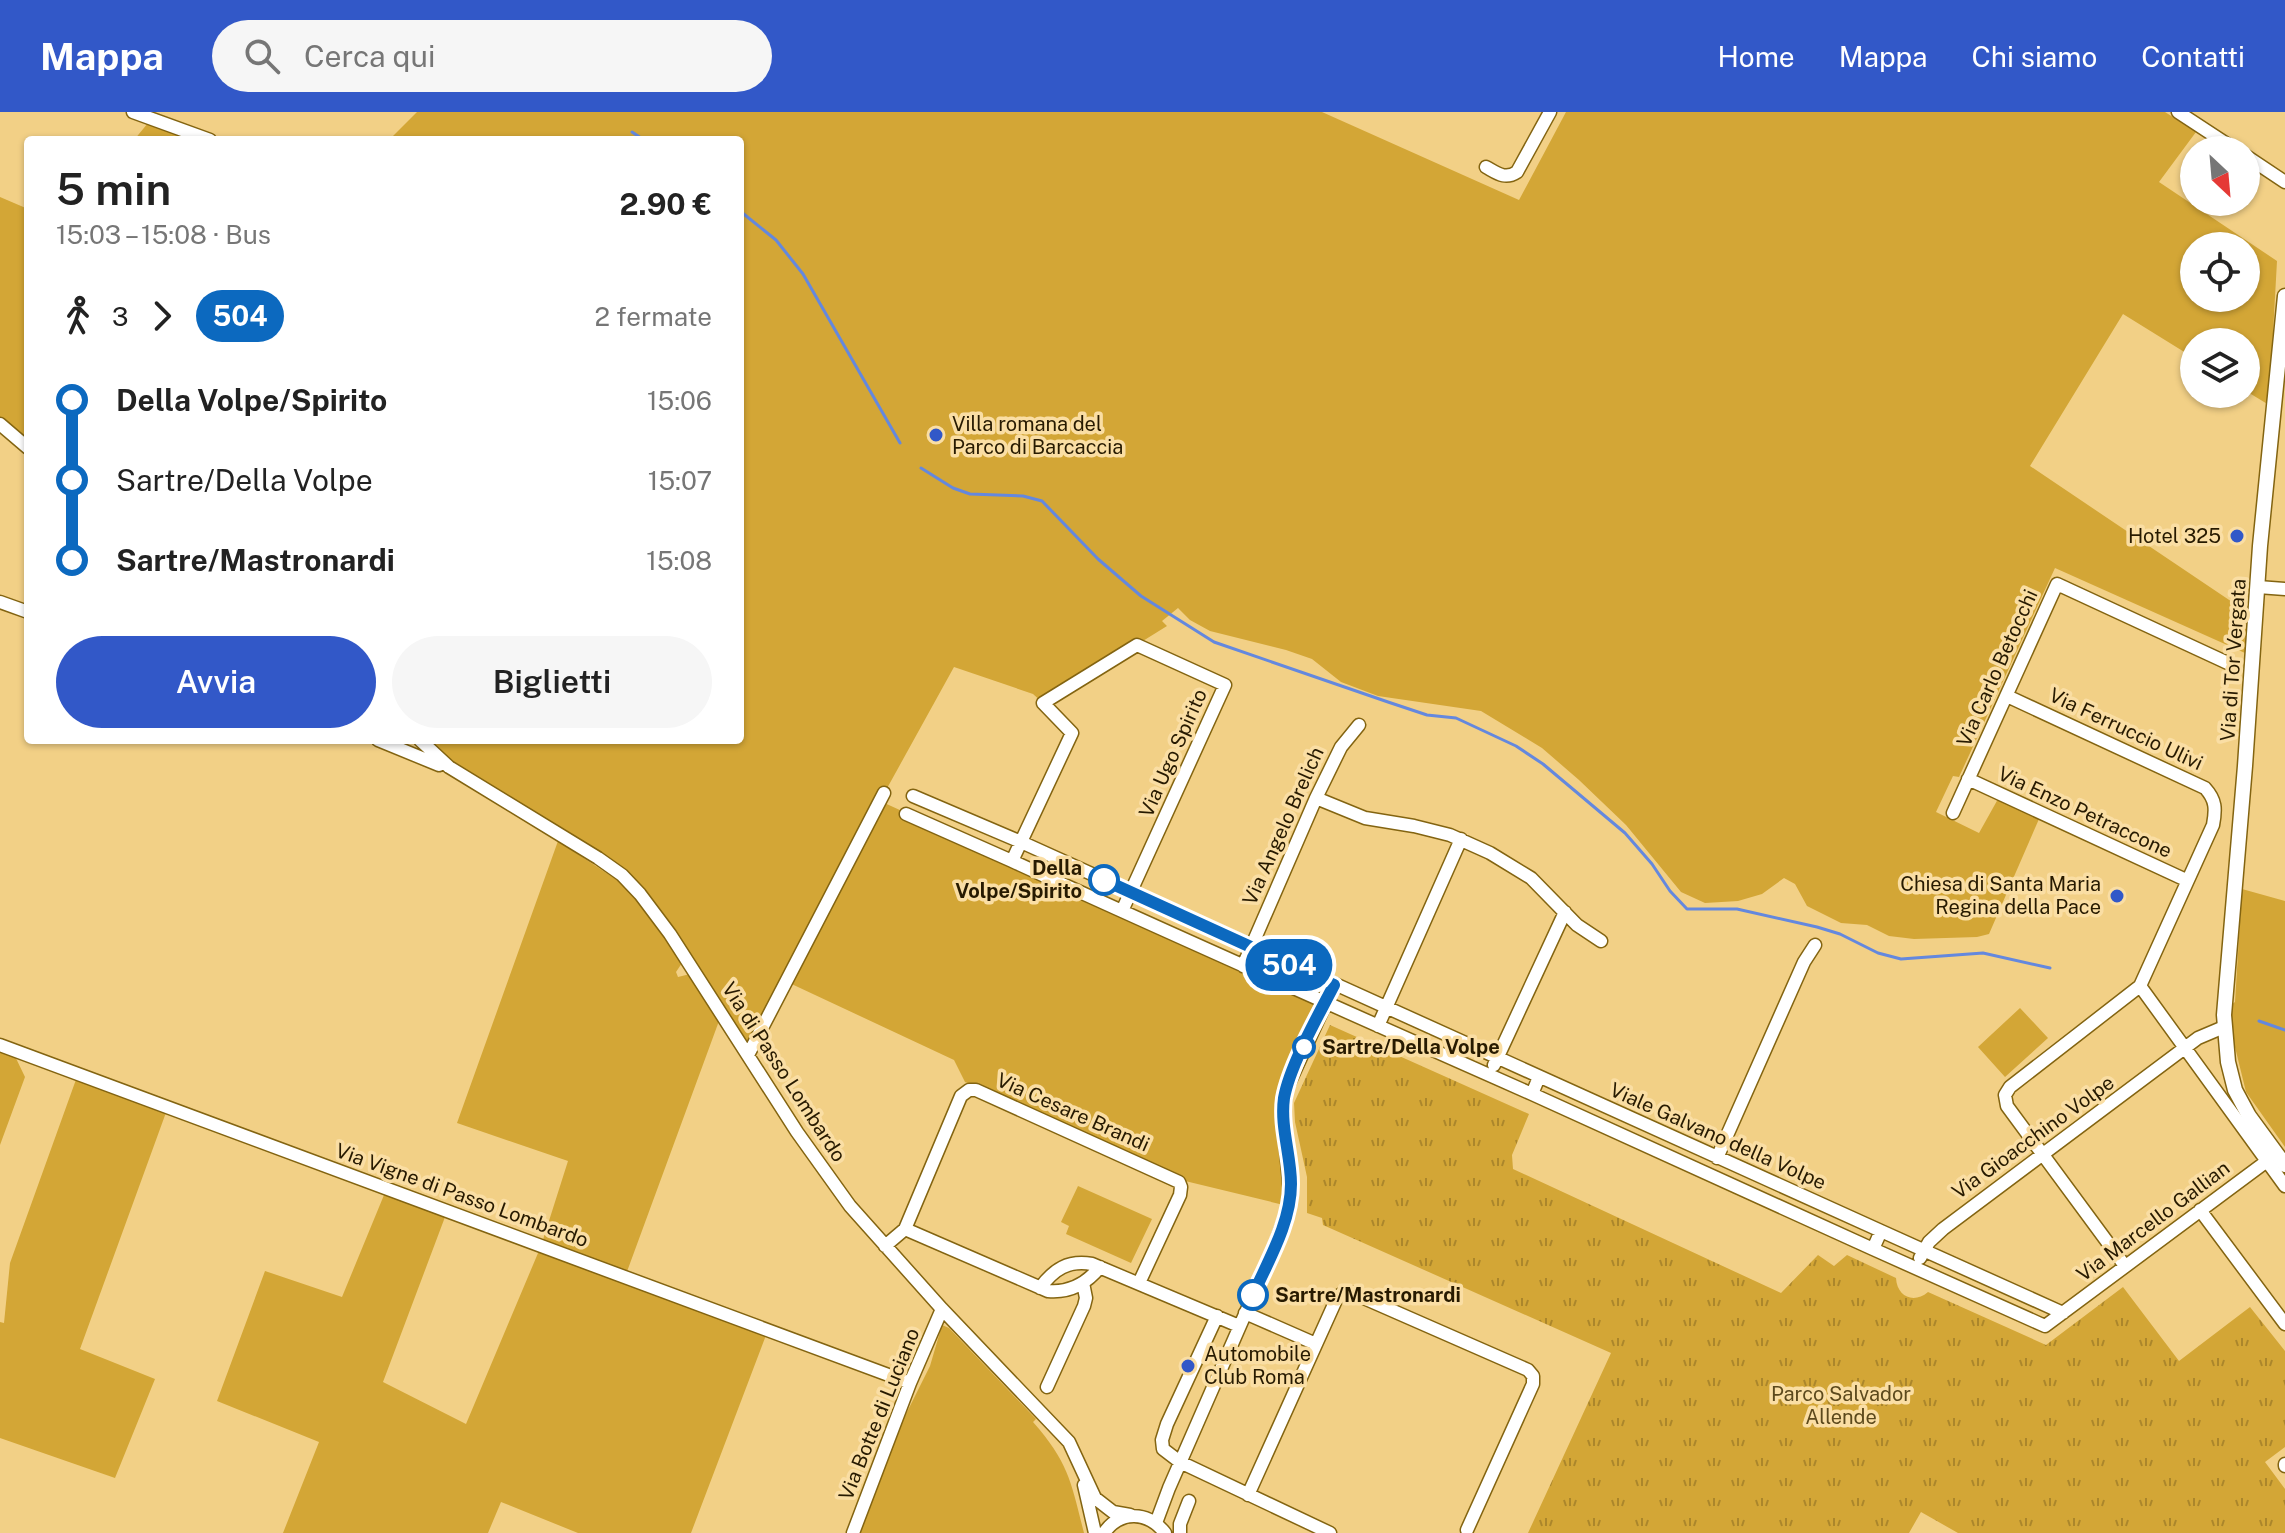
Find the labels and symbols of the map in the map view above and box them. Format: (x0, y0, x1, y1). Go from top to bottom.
north arrow (2180, 136, 2260, 216)
place label: Villa romana del Parco di Barcaccia (952, 412, 1123, 459)
marker: Villa romana del Parco di Barcaccia (927, 426, 945, 444)
place label: Hotel 325 (2128, 524, 2221, 548)
marker: Hotel 325 (2228, 527, 2246, 545)
street label: Via di Tor Vergata (2215, 578, 2251, 742)
street label: Via Carlo Betocchi (1952, 586, 2042, 750)
street label: Via Ferruccio Ulivi (2045, 683, 2207, 775)
street label: Via Ugo Spirito (1134, 685, 1212, 821)
street label: Via Angelo Brelich (1237, 743, 1329, 909)
street label: Via Enzo Petraccone (1994, 761, 2176, 863)
place label: Della Volpe/Spirito (955, 856, 1082, 903)
marker: Della Volpe/Spirito (1089, 865, 1119, 895)
place label: Chiesa di Santa Maria Regina della Pace (1900, 872, 2101, 919)
marker: Chiesa di Santa Maria Regina della Pace (2108, 887, 2126, 905)
line badge: 504 (1243, 939, 1335, 991)
street label: Via di Passo Lombardo (717, 978, 851, 1166)
place label: Sartre/Della Volpe (1322, 1035, 1500, 1059)
marker: Sartre/Della Volpe (1293, 1036, 1315, 1058)
street label: Via Cesare Brandi (993, 1068, 1153, 1156)
street label: Via Gioacchino Volpe (1947, 1070, 2119, 1204)
street label: Viale Galvano della Volpe (1606, 1077, 1830, 1195)
street label: Via Vigne di Passo Lombardo (332, 1138, 592, 1252)
street label: Via Marcello Gallian (2072, 1156, 2234, 1286)
marker: Sartre/Mastronardi (1238, 1280, 1268, 1310)
place label: Sartre/Mastronardi (1275, 1283, 1461, 1307)
street label: Via Botte di Luciano (834, 1324, 924, 1504)
place label: Automobile Club Roma (1204, 1342, 1311, 1389)
marker: Automobile Club Roma (1179, 1357, 1197, 1375)
park label: Parco Salvador Allende (1771, 1382, 1911, 1429)

